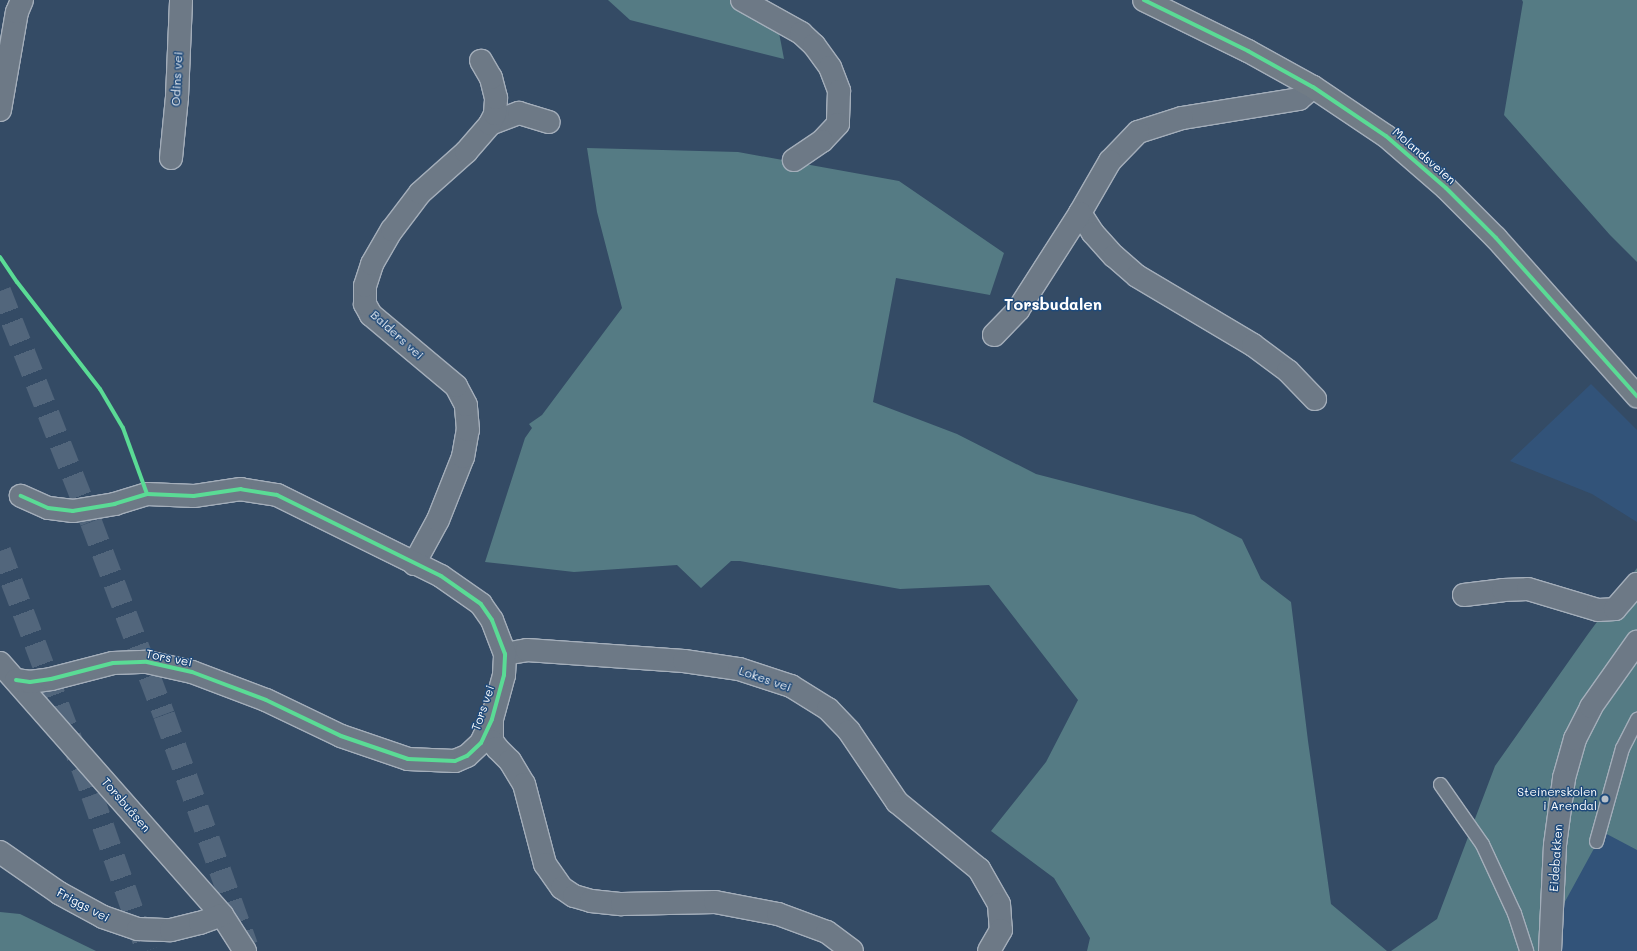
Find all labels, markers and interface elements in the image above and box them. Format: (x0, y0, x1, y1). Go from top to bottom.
street label: Odins vei (168, 51, 186, 107)
street label: Molandsveien (1390, 125, 1458, 187)
district label: Torsbudalen (1004, 294, 1102, 314)
street label: Balders vei (368, 308, 426, 362)
street label: Tors vei (145, 646, 193, 670)
street label: Lokes vei (737, 663, 793, 695)
street label: Tors vei (469, 683, 497, 733)
street label: Torsbuåsen (99, 775, 153, 835)
place label: Steinerskolen i Arendal (1517, 785, 1597, 813)
marker: Steinerskolen i Arendal (1600, 794, 1610, 804)
street label: Eidebakken (1546, 824, 1566, 892)
street label: Friggs vei (54, 885, 112, 925)

